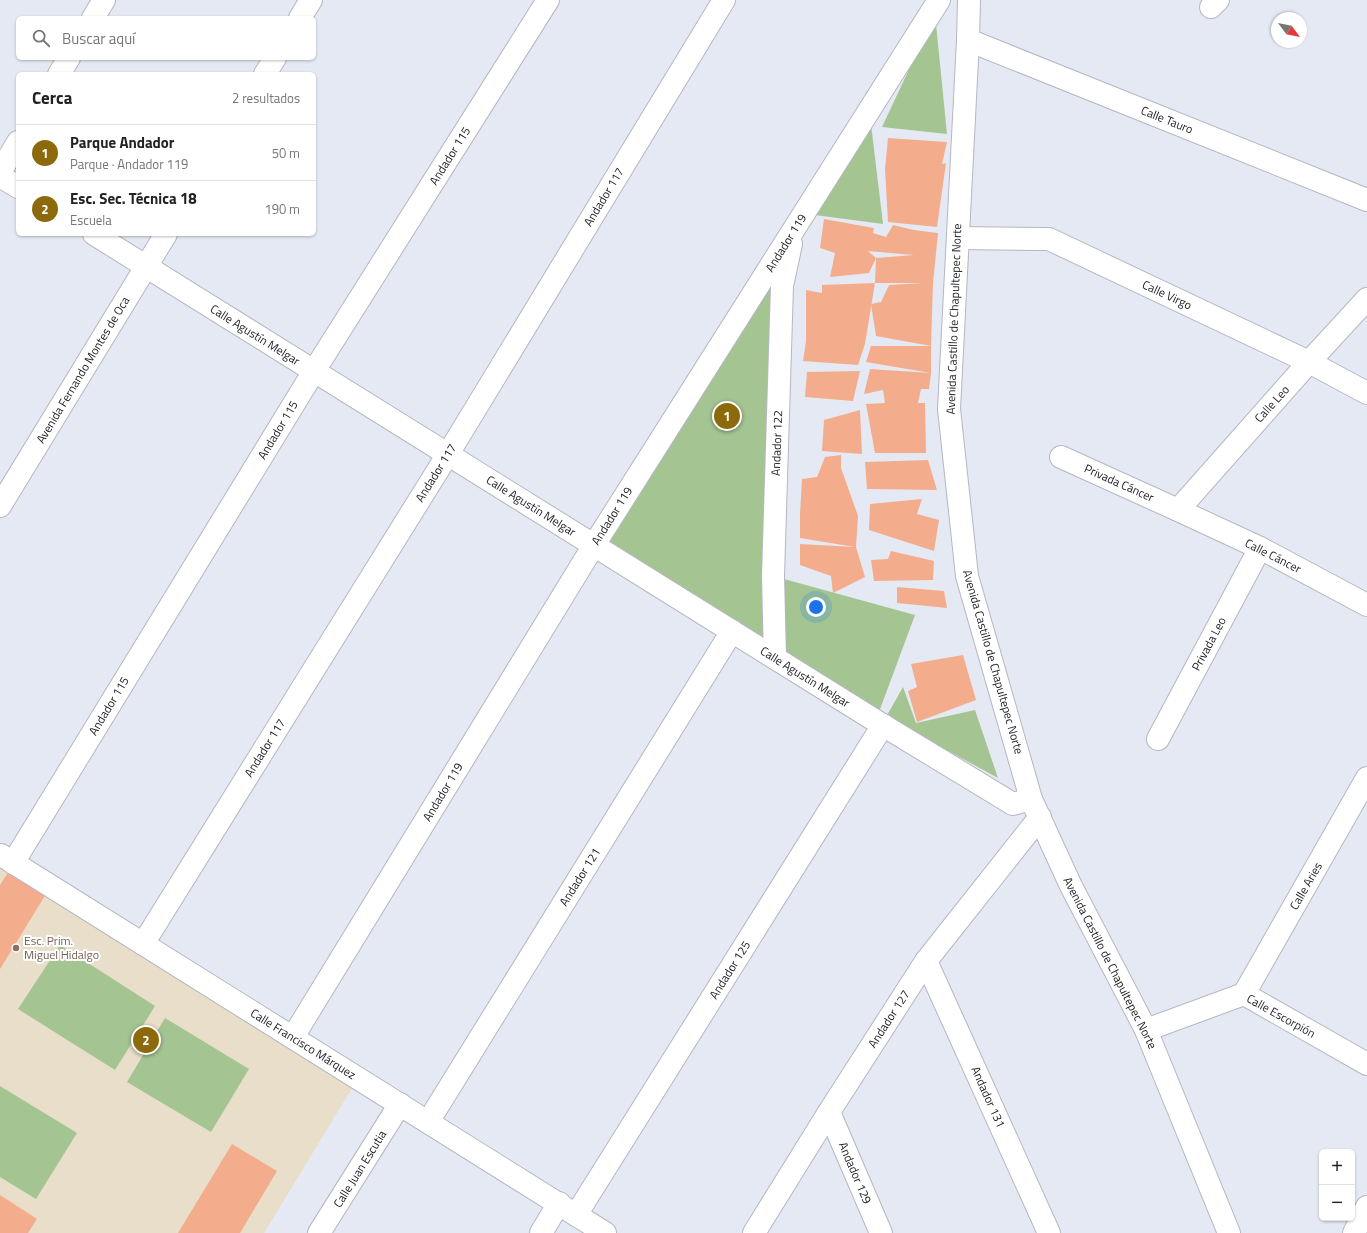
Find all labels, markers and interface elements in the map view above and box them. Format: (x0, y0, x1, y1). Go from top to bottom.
north arrow (1271, 12, 1307, 48)
search box (16, 16, 316, 60)
icon: search (30, 27, 52, 49)
text: Buscar aquí (62, 27, 135, 50)
text: Cerca (32, 85, 72, 111)
text: 2 resultados (232, 88, 300, 108)
street label: Calle Tauro (1138, 100, 1196, 139)
street label: Andador 115 (424, 123, 475, 189)
text: Parque Andador (70, 131, 174, 154)
text: 1 (41, 143, 49, 163)
text: 50 m (272, 143, 300, 163)
text: Parque · Andador 119 (70, 154, 188, 174)
street label: Andador 117 (579, 164, 629, 230)
text: Esc. Sec. Técnica 18 (70, 187, 197, 210)
text: 2 (41, 199, 49, 219)
text: 190 m (264, 199, 300, 219)
text: Escuela (70, 210, 112, 230)
street label: Andador 119 (760, 210, 811, 276)
street label: Avenida Castillo de Chapultepec Norte (941, 223, 966, 415)
street label: Calle Virgo (1139, 275, 1195, 314)
street label: Avenida Fernando Montes de Oca (31, 293, 134, 447)
street label: Calle Agustín Melgar (207, 299, 304, 370)
street label: Calle Leo (1250, 381, 1294, 427)
street label: Andador 115 (253, 396, 303, 463)
pin: 1 (714, 401, 740, 431)
street label: Andador 122 (766, 410, 787, 476)
street label: Andador 117 (410, 440, 461, 506)
street label: Privada Cáncer (1081, 459, 1157, 506)
street label: Calle Agustín Melgar (483, 470, 580, 541)
street label: Andador 119 (586, 483, 637, 549)
street label: Calle Cáncer (1242, 533, 1305, 578)
street label: Avenida Castillo de Chapultepec Norte (958, 567, 1029, 756)
your location (806, 597, 826, 617)
street label: Privada Leo (1186, 613, 1231, 674)
street label: Calle Agustín Melgar (757, 641, 854, 712)
street label: Andador 115 (84, 672, 134, 739)
street label: Andador 117 (239, 715, 290, 781)
street label: Andador 119 (418, 758, 468, 825)
street label: Andador 121 (554, 844, 605, 910)
street label: Calle Aries (1284, 858, 1327, 913)
street label: Avenida Castillo de Chapultepec Norte (1059, 873, 1162, 1052)
place label: Esc. Prim. Miguel Hidalgo (24, 931, 99, 964)
street label: Andador 125 (704, 937, 755, 1003)
marker: Esc. Prim. Miguel Hidalgo (11, 943, 21, 953)
street label: Andador 127 (863, 986, 914, 1051)
street label: Calle Escorpión (1243, 989, 1319, 1042)
street label: Calle Francisco Márquez (247, 1003, 360, 1084)
pin: 2 (133, 1025, 159, 1055)
street label: Andador 131 (966, 1063, 1010, 1131)
street label: Calle Juan Escutia (328, 1126, 391, 1211)
street label: Andador 129 (834, 1139, 877, 1207)
map controls (1319, 1149, 1355, 1221)
button: + (1319, 1149, 1355, 1185)
button: − (1319, 1185, 1355, 1221)

